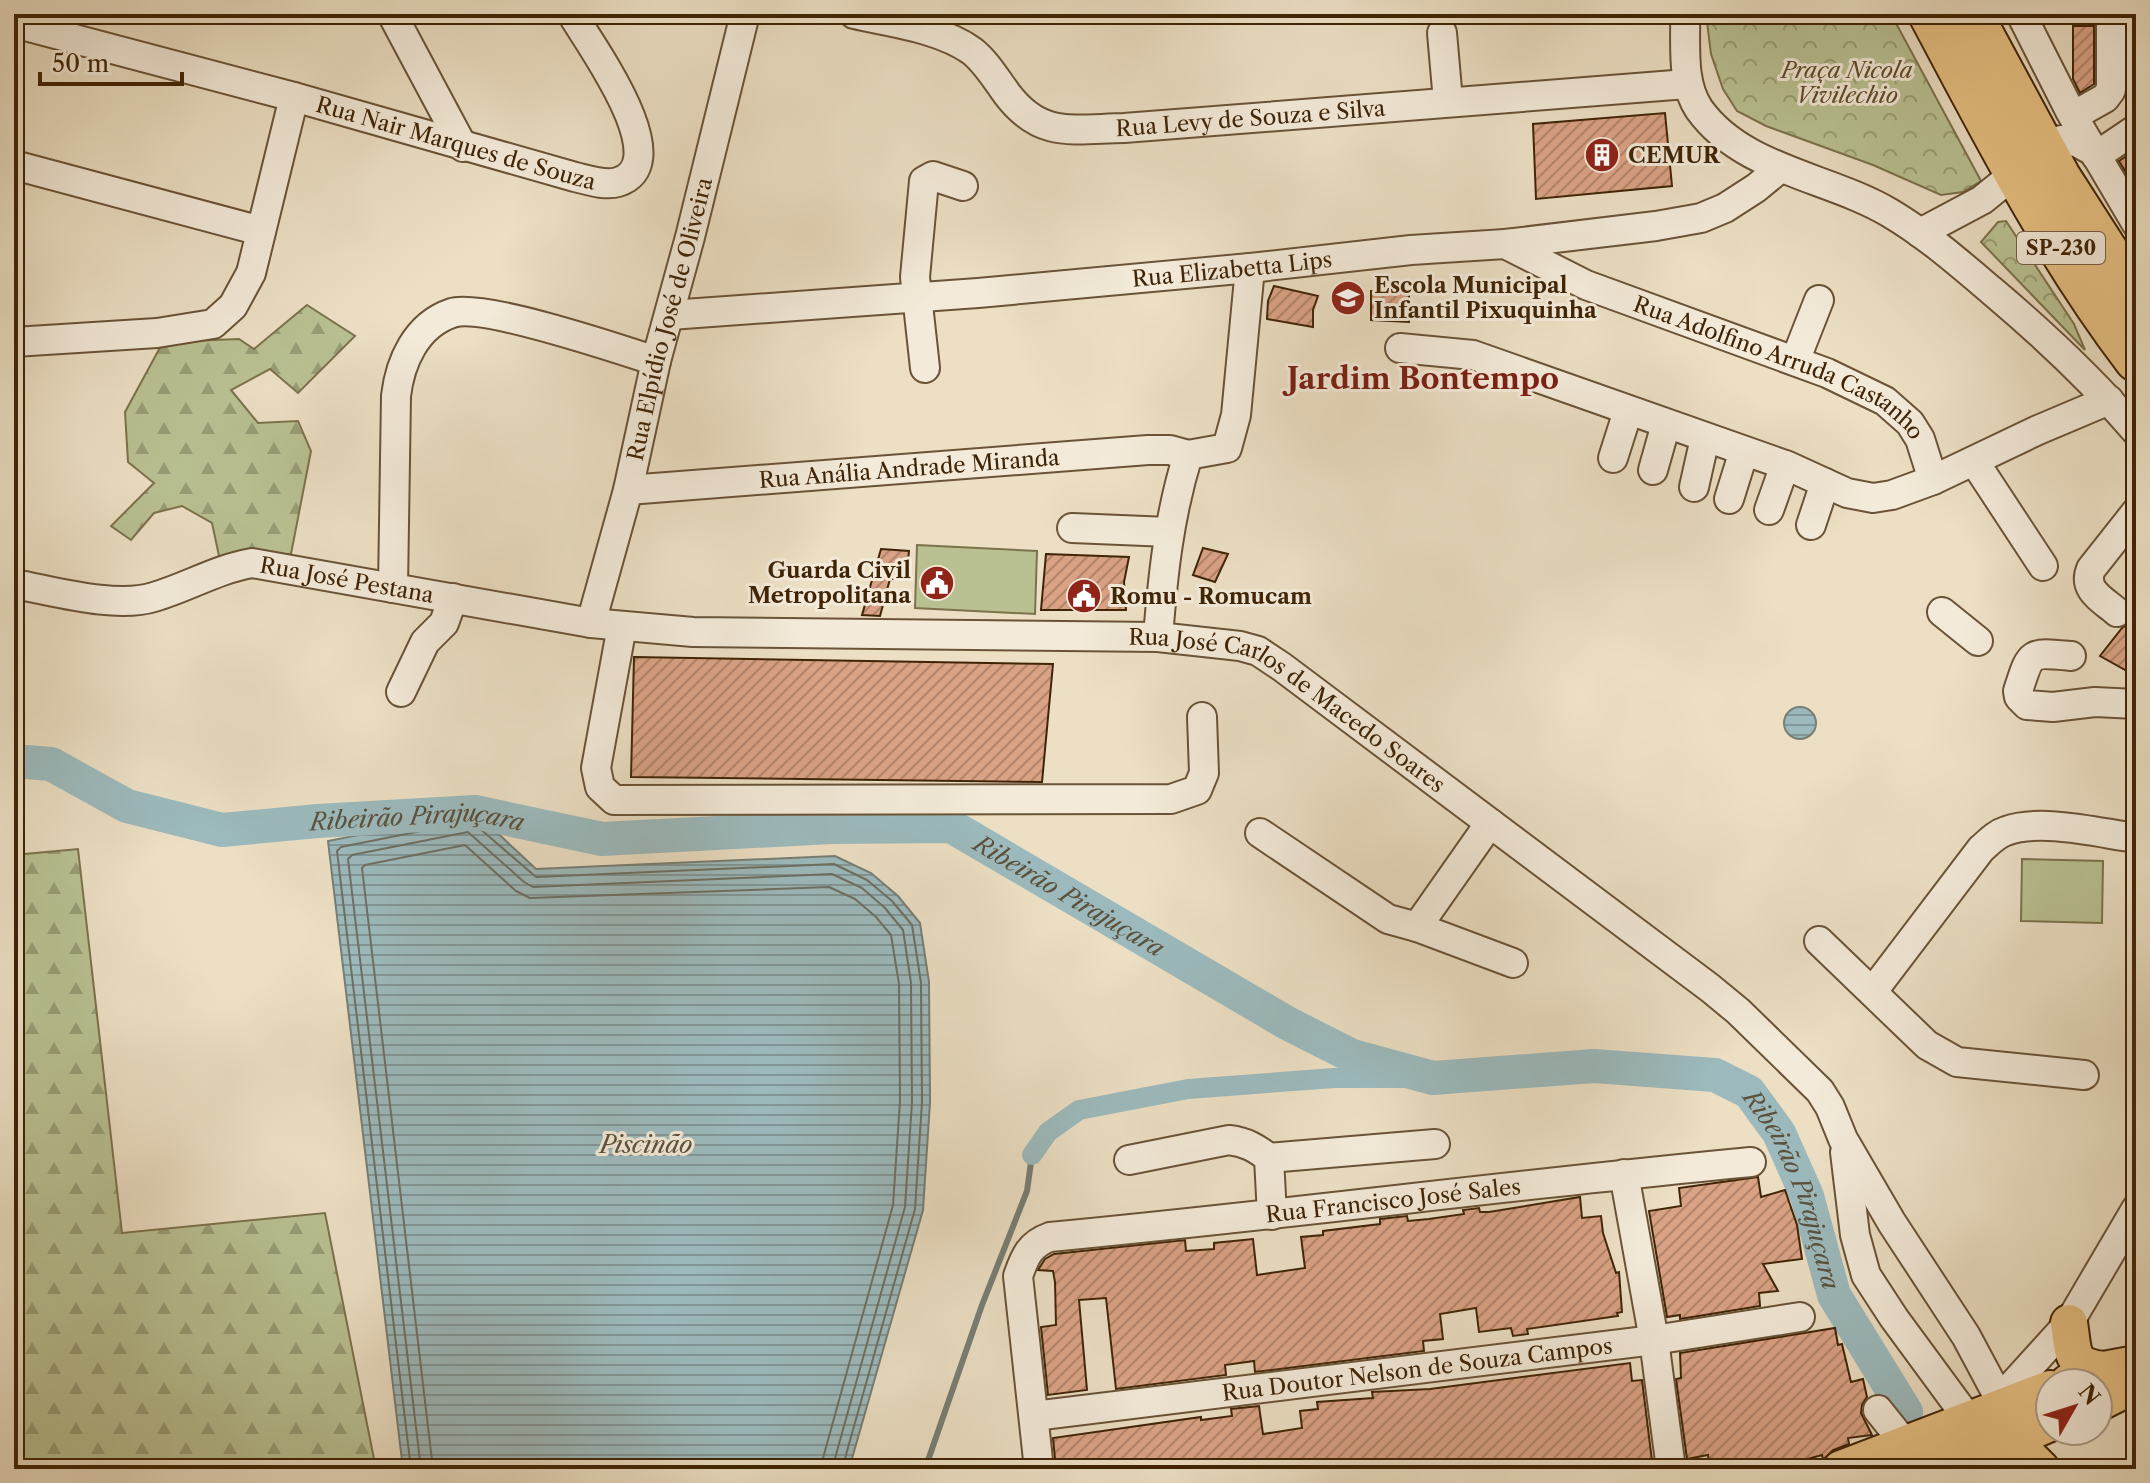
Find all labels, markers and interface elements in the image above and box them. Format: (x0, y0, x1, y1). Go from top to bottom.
scale bar (40, 36, 182, 86)
text: 50 m (52, 49, 109, 78)
park label: Praça Nicola Vivilechio (1779, 57, 1913, 109)
street label: Rua Nair Marques de Souza (313, 90, 599, 195)
street label: Rua Levy de Souza e Silva (1115, 94, 1387, 142)
building icon: CEMUR (1583, 136, 1621, 174)
place label: CEMUR (1628, 142, 1721, 169)
street label: Rua Elpídio José de Oliveira (621, 174, 718, 463)
road number: SP-230 (2017, 232, 2105, 264)
street label: Rua Elizabetta Lips (1131, 245, 1334, 292)
place label: Escola Municipal Infantil Pixuquinha (1374, 272, 1597, 324)
school or university icon: Escola Municipal Infantil Pixuquinha (1329, 279, 1367, 317)
street label: Rua Adolfino Arruda Castanho (1630, 290, 1930, 444)
district label: Jardim Bontempo (1282, 360, 1559, 397)
street label: Rua Anália Andrade Miranda (758, 443, 1061, 493)
street label: Rua José Pestana (258, 551, 436, 608)
place label: Guarda Civil Metropolitana (748, 557, 911, 609)
public building icon: Guarda Civil Metropolitana (918, 564, 956, 602)
public building icon: Romu - Romucam (1065, 577, 1103, 615)
place label: Romu - Romucam (1110, 583, 1312, 610)
street label: Rua José Carlos de Macedo Soares (1128, 623, 1451, 798)
water label: Ribeirão Pirajuçara (307, 797, 527, 837)
water label: Ribeirão Pirajuçara (967, 827, 1170, 962)
water label: Ribeirão Pirajuçara (1736, 1082, 1846, 1293)
water label: Piscinão (598, 1130, 692, 1159)
street label: Rua Francisco José Sales (1264, 1173, 1522, 1228)
street label: Rua Doutor Nelson de Souza Campos (1220, 1332, 1614, 1406)
north arrow (2034, 1367, 2114, 1447)
text: N (2073, 1379, 2106, 1411)

